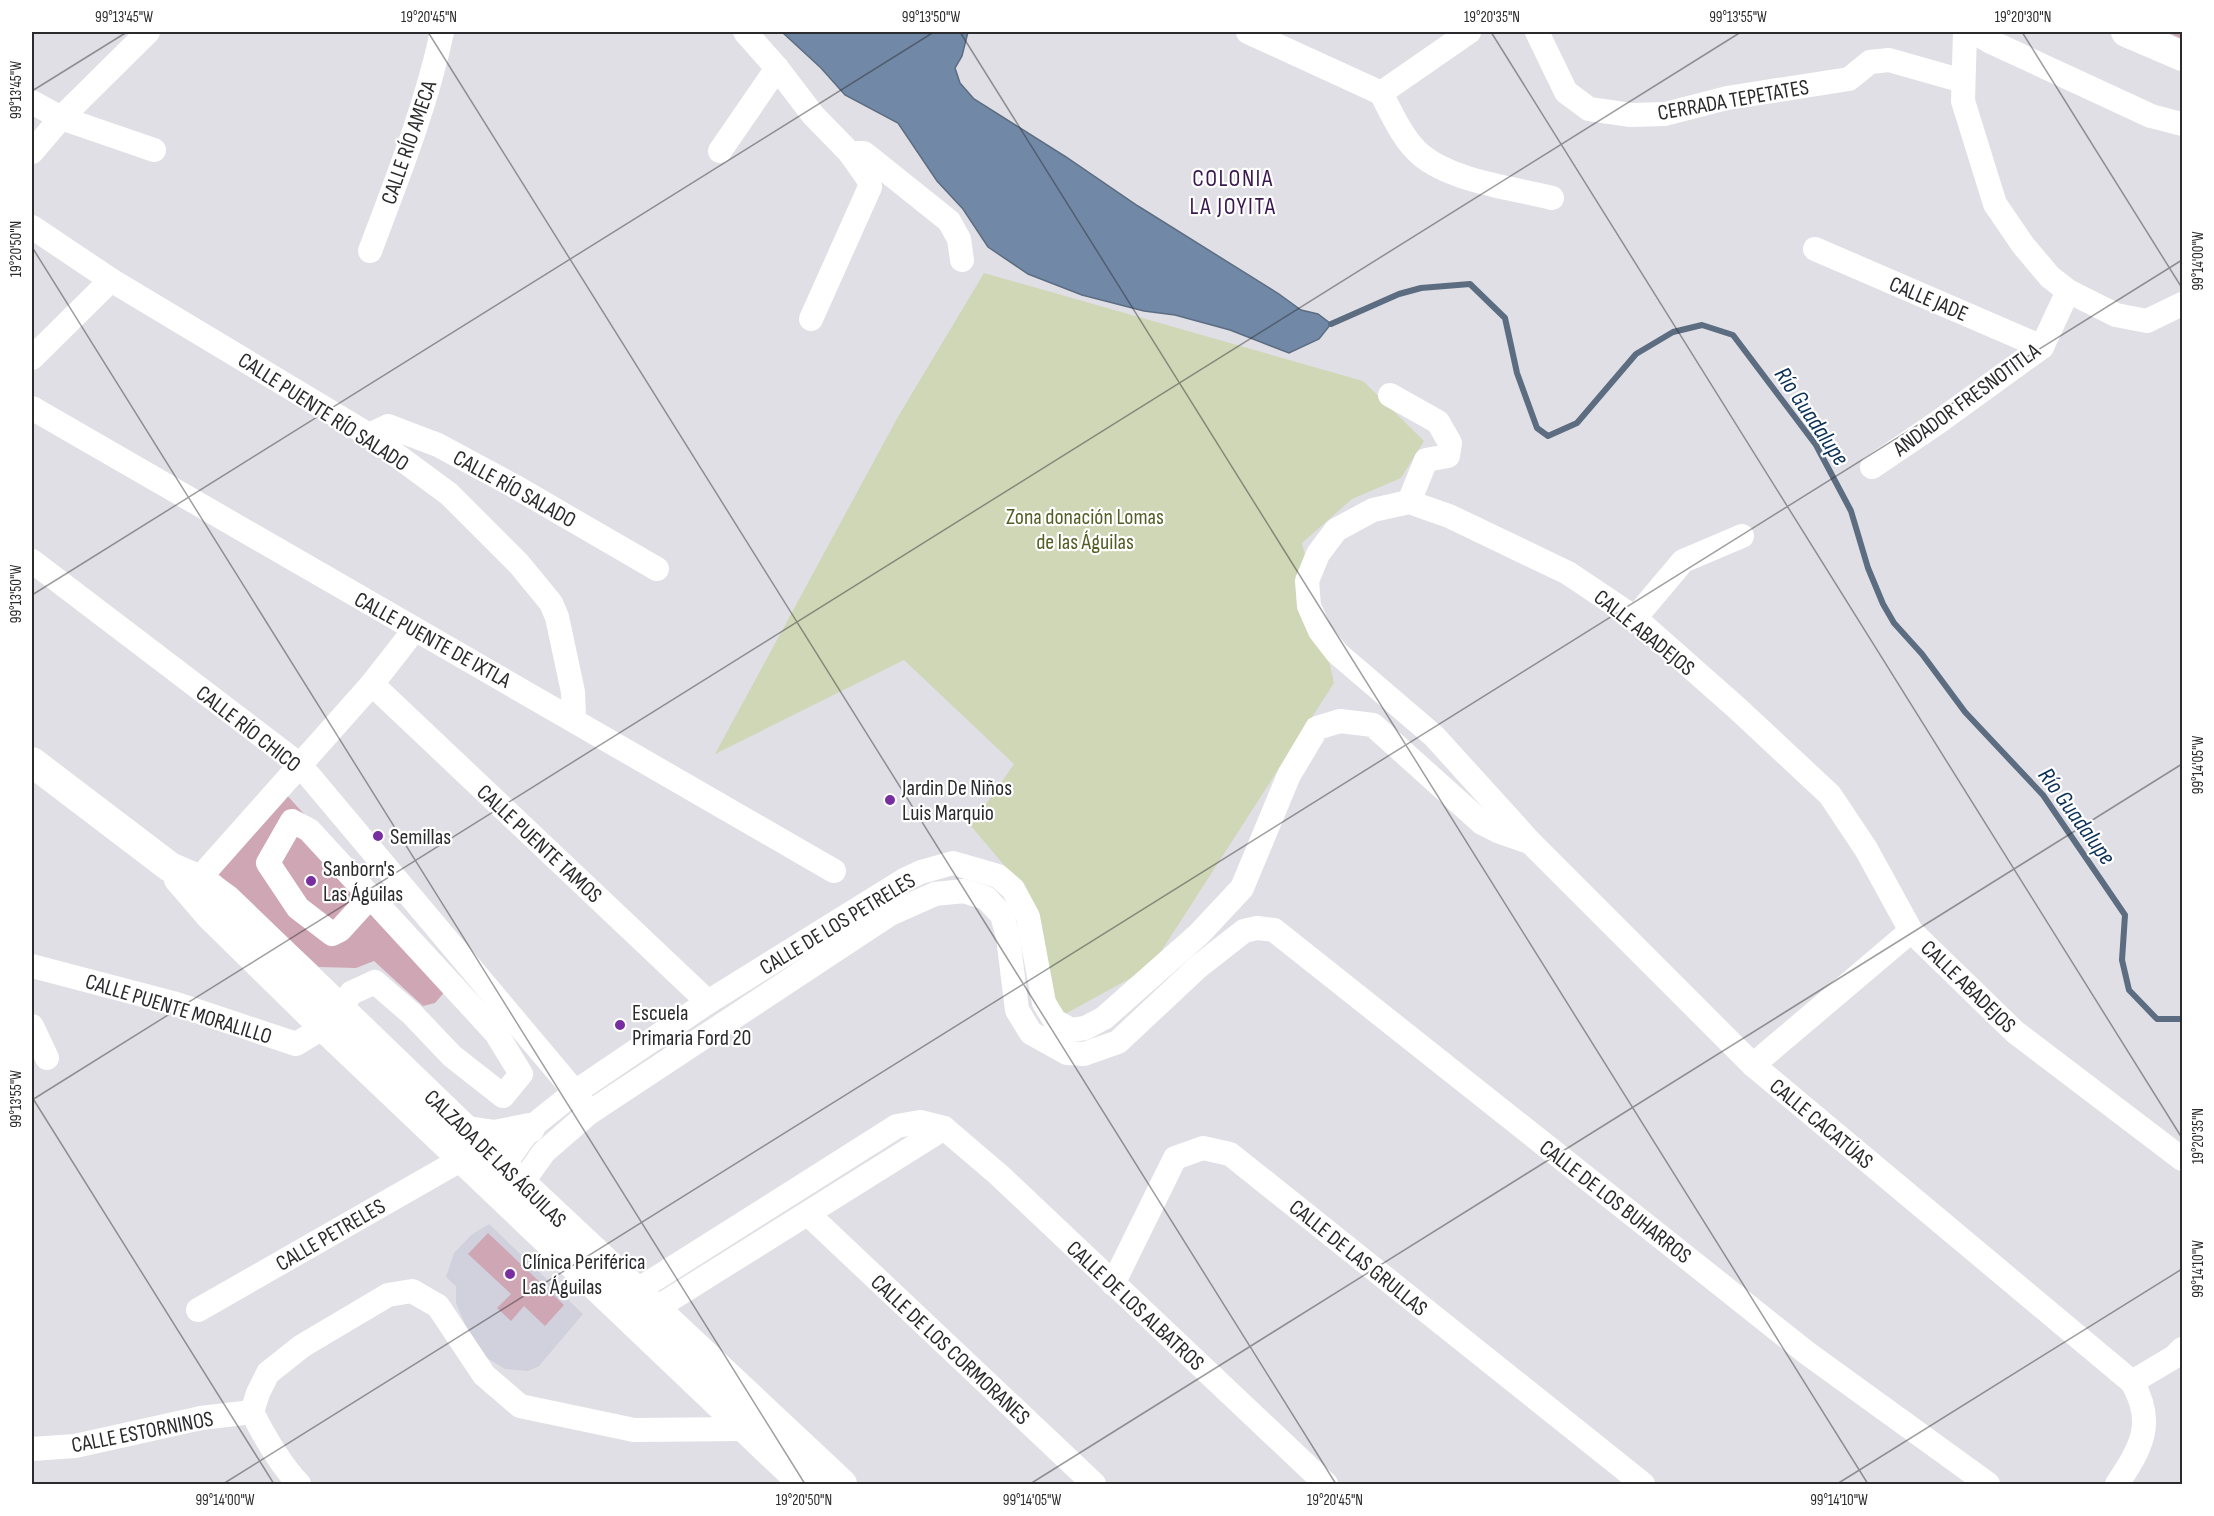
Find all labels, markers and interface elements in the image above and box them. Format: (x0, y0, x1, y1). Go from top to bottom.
text: 99°13'45"W (95, 8, 153, 27)
text: 19°20'45"N (401, 8, 457, 27)
text: 99°13'50"W (902, 8, 960, 27)
text: 19°20'35"N (1464, 8, 1520, 27)
text: 99°13'55"W (1709, 8, 1767, 27)
text: 19°20'30"N (1995, 8, 2051, 27)
text: 99°13'45"W (7, 61, 26, 119)
street label: CERRADA TEPETATES (1656, 74, 1811, 127)
street label: CALLE RÍO AMECA (376, 76, 443, 208)
district label: COLONIA LA JOYITA (1190, 164, 1276, 221)
text: 19°20'50"N (7, 221, 26, 277)
text: 99°14'00"W (2189, 231, 2208, 291)
street label: CALLE JADE (1885, 271, 1972, 328)
street label: ANDADOR FRESNOTITLA (1887, 338, 2046, 463)
street label: CALLE PUENTE RÍO SALADO (233, 347, 414, 478)
water label: Río Guadalupe (1768, 361, 1855, 471)
street label: CALLE RÍO SALADO (448, 444, 580, 534)
park label: Zona donación Lomas de las Águilas (1006, 504, 1164, 556)
text: 99°13'50"W (7, 565, 26, 623)
street label: CALLE ABADEJOS (1588, 584, 1700, 682)
street label: CALLE PUENTE DE IXTLA (349, 586, 516, 695)
street label: CALLE RÍO CHICO (190, 680, 306, 778)
text: 99°14'05"W (2189, 736, 2208, 794)
water label: Río Guadalupe (2032, 762, 2121, 870)
place label: Jardin De Niños Luis Marquio (901, 775, 1012, 827)
street label: CALLE PUENTE TAMOS (471, 779, 607, 909)
marker: Jardin De Niños Luis Marquio (883, 793, 897, 807)
place label: Semillas (390, 824, 451, 851)
marker: Semillas (371, 829, 385, 843)
place label: Sanborn's Las Águilas (323, 856, 403, 908)
street label: CALLE DE LOS PETRELES (755, 867, 921, 981)
marker: Sanborn's Las Águilas (304, 874, 318, 888)
street label: CALLE ABADEJOS (1915, 935, 2021, 1039)
street label: CALLE PUENTE MORALILLO (82, 968, 275, 1051)
place label: Escuela Primaria Ford 20 (632, 1000, 751, 1052)
marker: Escuela Primaria Ford 20 (613, 1018, 627, 1032)
text: 99°13'55"W (7, 1070, 26, 1128)
street label: CALLE CACATÚAS (1764, 1073, 1878, 1175)
street label: CALZADA DE LAS ÁGUILAS (418, 1084, 572, 1234)
text: 19°20'35"N (2189, 1108, 2208, 1164)
street label: CALLE DE LOS BUHARROS (1534, 1135, 1696, 1270)
street label: CALLE PETRELES (271, 1193, 390, 1278)
street label: CALLE DE LAS GRULLAS (1283, 1194, 1433, 1322)
street label: CALLE DE LOS ALBATROS (1060, 1235, 1210, 1377)
text: 99°14'10"W (2189, 1240, 2208, 1298)
place label: Clínica Periférica Las Águilas (522, 1249, 646, 1301)
marker: Clínica Periférica Las Águilas (503, 1267, 517, 1281)
street label: CALLE DE LOS CORMORANES (865, 1269, 1035, 1431)
street label: CALLE ESTORNINOS (69, 1405, 215, 1459)
text: 99°14'00"W (195, 1491, 255, 1510)
text: 19°20'50"N (776, 1491, 832, 1510)
text: 99°14'05"W (1003, 1491, 1061, 1510)
text: 19°20'45"N (1307, 1491, 1363, 1510)
text: 99°14'10"W (1810, 1491, 1868, 1510)

